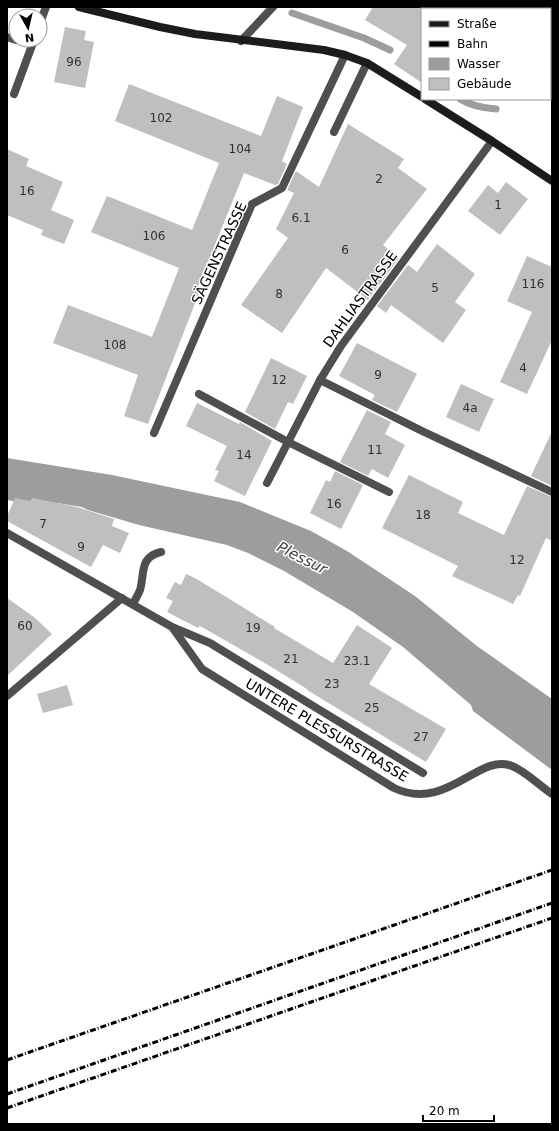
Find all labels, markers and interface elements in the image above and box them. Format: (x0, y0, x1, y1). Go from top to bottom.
north arrow (8, 8, 48, 48)
legend (421, 8, 551, 100)
text: Straße (457, 17, 497, 31)
text: N (24, 30, 35, 44)
text: Bahn (457, 37, 488, 51)
house number: 96 (66, 55, 82, 69)
text: Wasser (457, 57, 500, 71)
text: Gebäude (457, 77, 511, 91)
house number: 102 (150, 111, 172, 125)
house number: 104 (229, 142, 251, 156)
house number: 2 (375, 172, 383, 186)
house number: 16 (19, 184, 35, 198)
house number: 1 (494, 198, 502, 212)
street label: SÄGENSTRASSE (187, 199, 250, 307)
house number: 6.1 (291, 211, 311, 225)
house number: 106 (143, 229, 165, 243)
house number: 6 (341, 243, 349, 257)
street label: DAHLIASTRASSE (320, 248, 400, 350)
house number: 116 (522, 277, 544, 291)
house number: 5 (431, 281, 439, 295)
house number: 8 (275, 287, 283, 301)
house number: 108 (104, 338, 126, 352)
house number: 4 (519, 361, 527, 375)
house number: 9 (374, 368, 382, 382)
house number: 12 (271, 373, 287, 387)
house number: 4a (463, 401, 478, 415)
house number: 11 (367, 443, 383, 457)
house number: 14 (236, 448, 252, 462)
house number: 16 (326, 497, 342, 511)
house number: 18 (415, 508, 431, 522)
house number: 7 (39, 517, 47, 531)
water label: Plessur (274, 538, 331, 579)
house number: 9 (77, 540, 85, 554)
house number: 12 (509, 553, 525, 567)
house number: 60 (17, 619, 33, 633)
house number: 19 (245, 621, 261, 635)
house number: 21 (283, 652, 299, 666)
house number: 23.1 (344, 654, 370, 668)
street label: UNTERE PLESSURSTRASSE (243, 675, 411, 785)
house number: 23 (324, 677, 340, 691)
house number: 25 (364, 701, 380, 715)
house number: 27 (413, 730, 429, 744)
scale bar (423, 1097, 494, 1123)
text: 20 m (429, 1104, 460, 1118)

